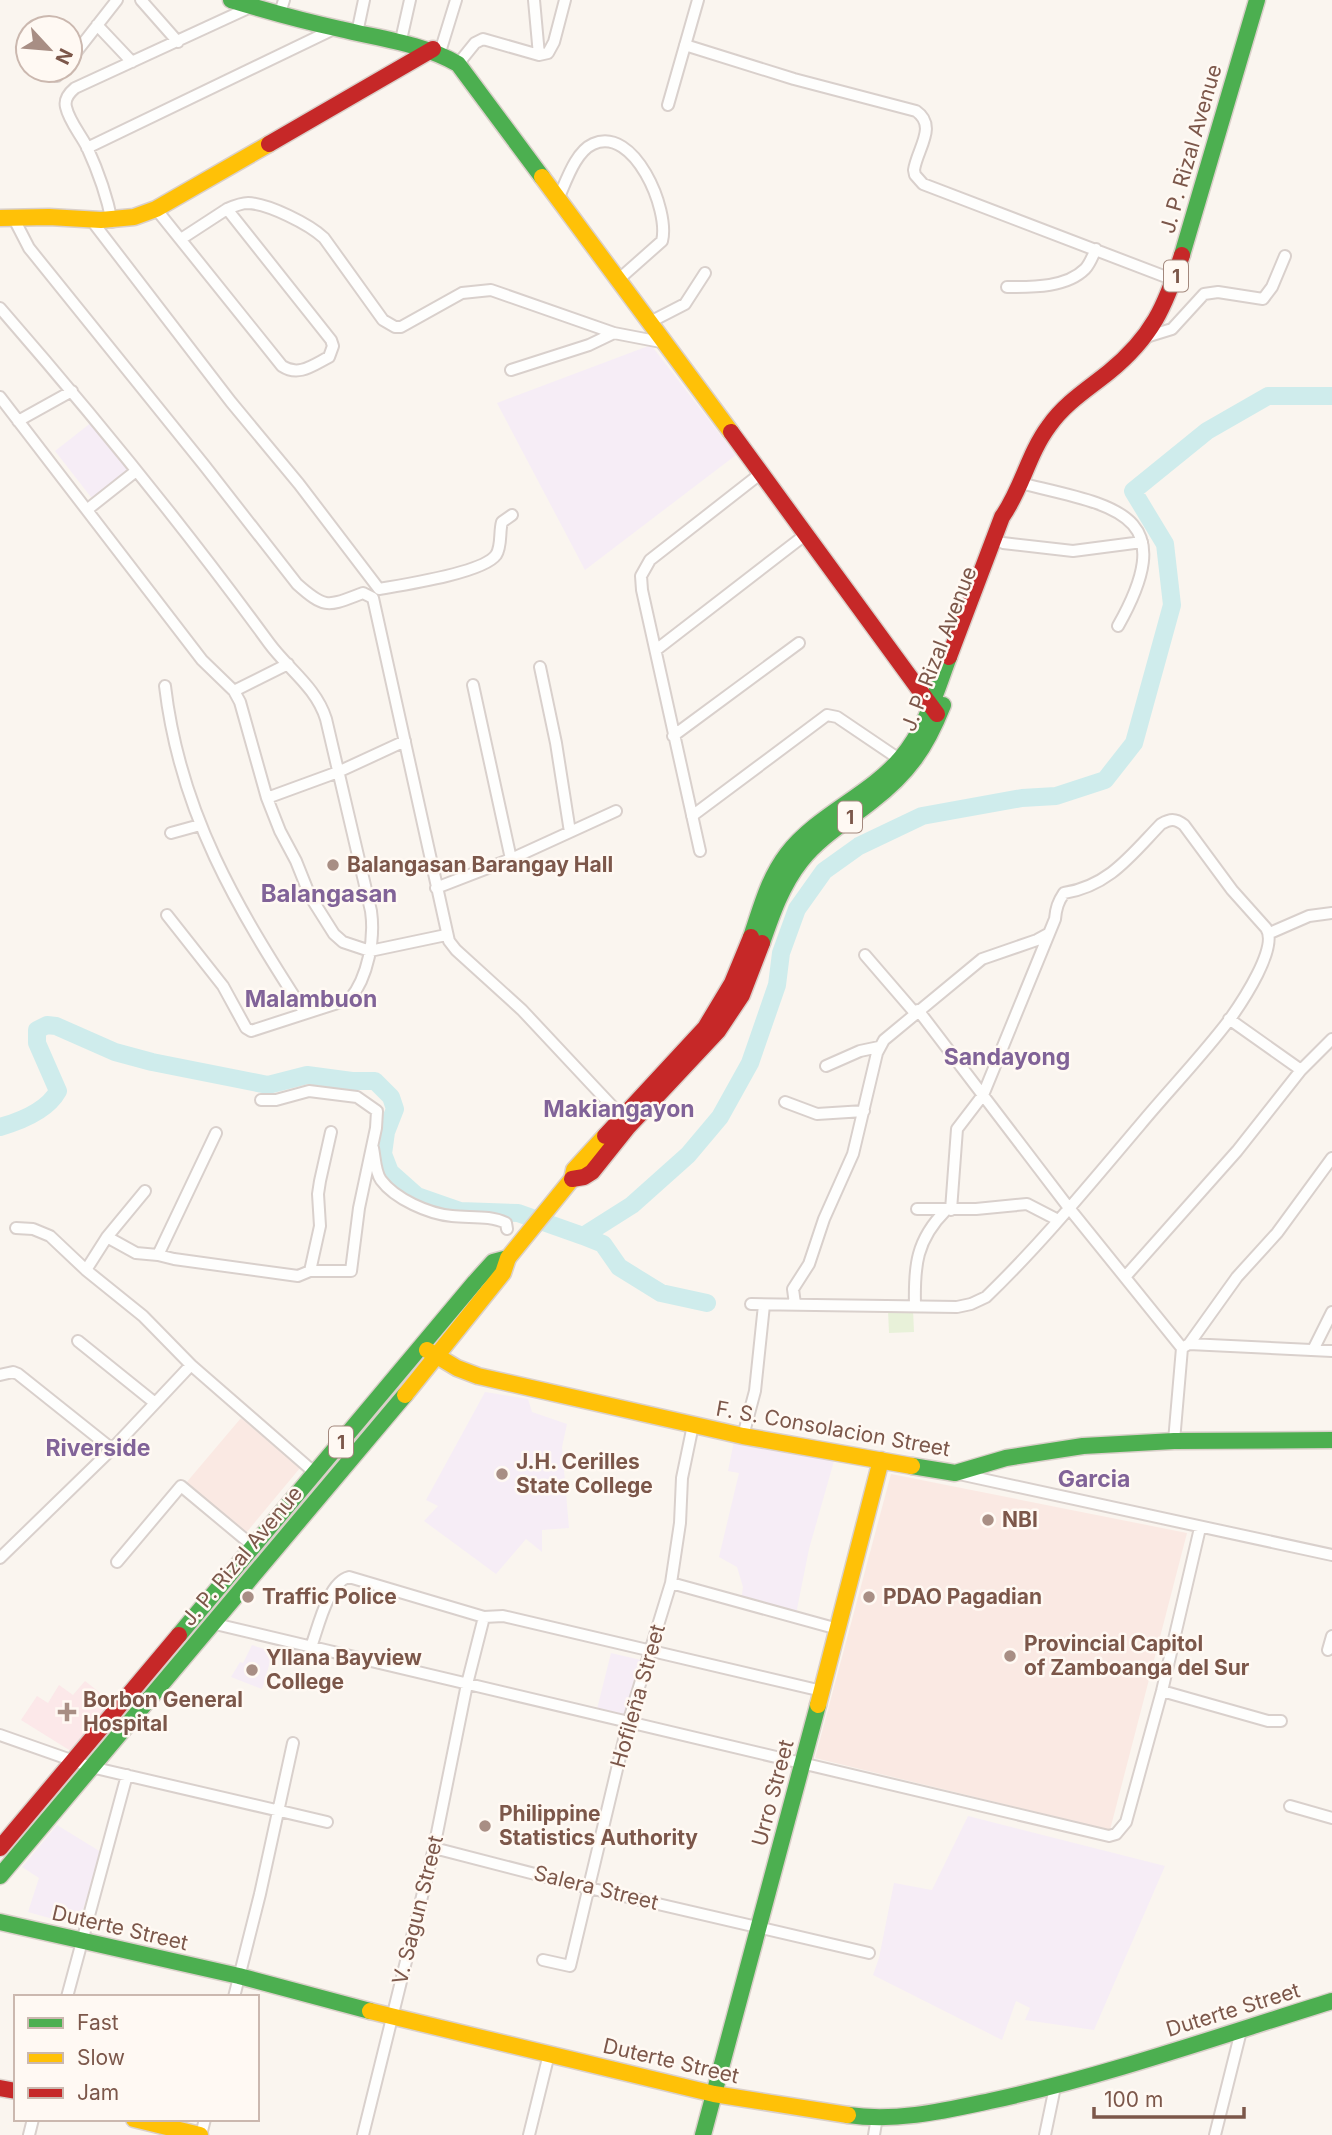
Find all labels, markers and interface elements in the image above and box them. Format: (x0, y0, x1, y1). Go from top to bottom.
north arrow (14, 14, 84, 84)
text: N (50, 45, 77, 68)
street label: J. P. Rizal Avenue (1154, 61, 1227, 236)
road number: 1 (1164, 260, 1188, 292)
street label: J. P. Rizal Avenue (896, 563, 981, 735)
road number: 1 (838, 802, 862, 832)
place label: Balangasan Barangay Hall (347, 852, 613, 877)
marker: Balangasan Barangay Hall (325, 857, 341, 873)
district label: Balangasan (261, 879, 397, 908)
district label: Malambuon (245, 985, 377, 1013)
district label: Sandayong (944, 1043, 1070, 1071)
district label: Makiangayon (543, 1095, 695, 1123)
street label: F. S. Consolacion Street (714, 1396, 952, 1461)
road number: 1 (329, 1426, 353, 1458)
district label: Riverside (45, 1434, 151, 1462)
place label: J.H. Cerilles State College (516, 1449, 653, 1498)
district label: Garcia (1058, 1465, 1130, 1493)
marker: J.H. Cerilles State College (494, 1466, 510, 1482)
street label: J. P. Rizal Avenue (176, 1481, 307, 1631)
place label: NBI (1002, 1507, 1038, 1532)
marker: NBI (980, 1512, 996, 1528)
place label: Traffic Police (262, 1584, 397, 1609)
place label: PDAO Pagadian (883, 1584, 1042, 1609)
marker: Traffic Police (240, 1589, 256, 1605)
marker: PDAO Pagadian (861, 1589, 877, 1605)
street label: Hofileña Street (605, 1621, 670, 1770)
place label: Provincial Capitol of Zamboanga del Sur (1024, 1631, 1250, 1680)
place label: Yllana Bayview College (266, 1645, 422, 1694)
marker: Provincial Capitol of Zamboanga del Sur (1002, 1648, 1018, 1664)
marker: Yllana Bayview College (244, 1662, 260, 1678)
place label: Borbon General Hospital (83, 1687, 243, 1736)
marker: Borbon General Hospital (57, 1702, 77, 1722)
street label: Urro Street (746, 1737, 799, 1849)
place label: Philippine Statistics Authority (499, 1801, 698, 1850)
marker: Philippine Statistics Authority (477, 1818, 493, 1834)
street label: V. Sagun Street (387, 1833, 448, 1987)
street label: Salera Street (531, 1860, 661, 1915)
street label: Duterte Street (50, 1900, 191, 1955)
street label: Duterte Street (1163, 1977, 1303, 2042)
legend (14, 1995, 259, 2121)
text: Fast (77, 2010, 119, 2035)
street label: Duterte Street (601, 2033, 742, 2088)
text: Slow (77, 2045, 125, 2070)
scale bar (1094, 2076, 1244, 2120)
text: Jam (77, 2080, 119, 2105)
text: 100 m (1104, 2087, 1163, 2112)

